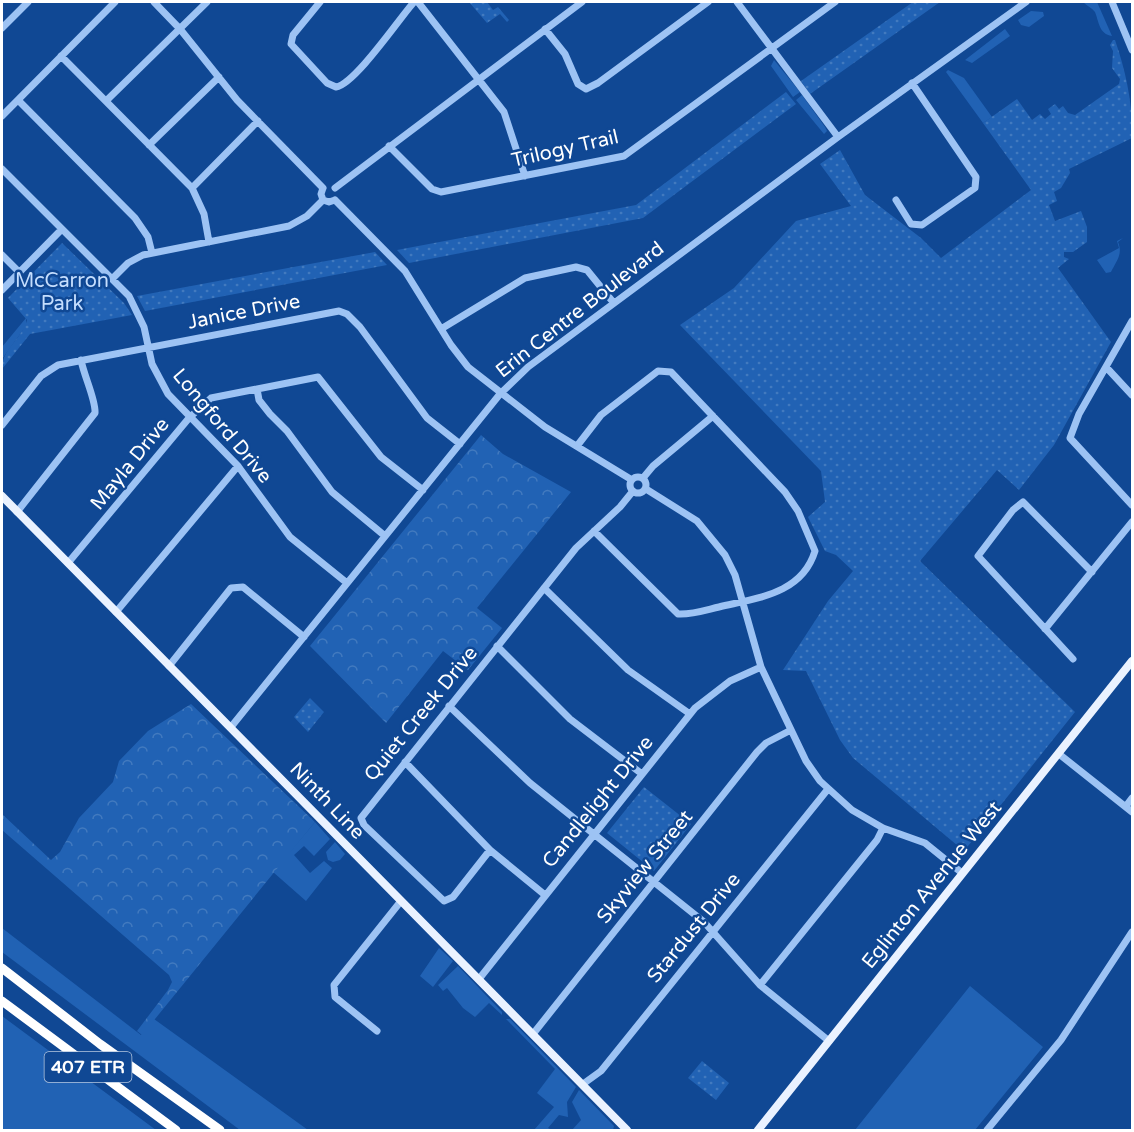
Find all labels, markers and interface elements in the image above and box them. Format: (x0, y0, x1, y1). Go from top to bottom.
street label: Trilogy Trail (509, 125, 621, 173)
street label: Erin Centre Boulevard (491, 237, 669, 383)
park label: McCarron Park (15, 269, 109, 316)
street label: Janice Drive (186, 289, 302, 335)
street label: Longford Drive (167, 364, 277, 488)
street label: Mayla Drive (85, 413, 175, 515)
street label: Quiet Creek Drive (359, 642, 483, 786)
street label: Candlelight Drive (537, 731, 659, 873)
street label: Ninth Line (284, 757, 370, 845)
street label: Eglinton Avenue West (857, 796, 1007, 974)
street label: Skyview Street (592, 805, 698, 928)
street label: Stardust Drive (642, 868, 746, 988)
road number: 407 ETR (44, 1052, 132, 1082)

